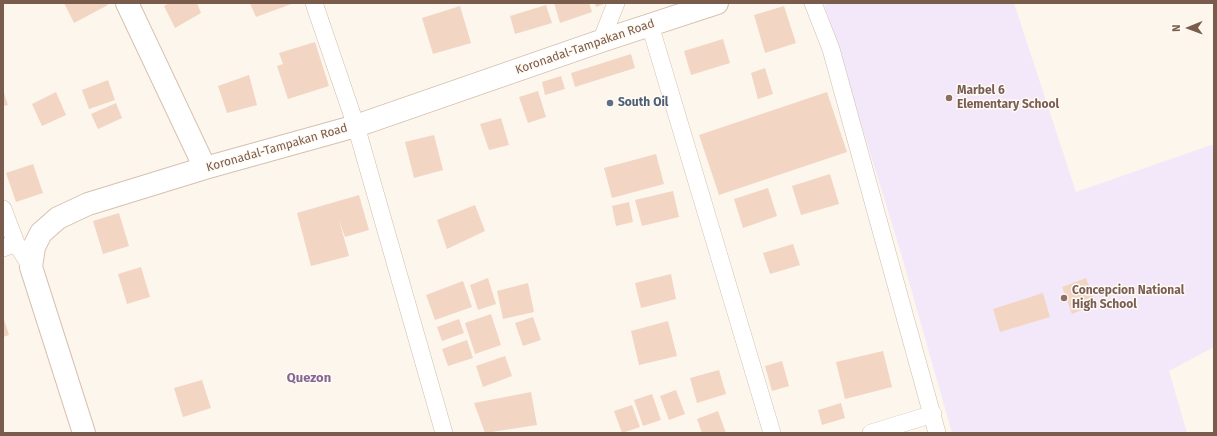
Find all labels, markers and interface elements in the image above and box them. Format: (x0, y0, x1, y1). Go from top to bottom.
north arrow (1169, 8, 1209, 48)
street label: Koronadal-Tampakan Road (513, 16, 657, 78)
text: N (1170, 24, 1183, 32)
place label: Marbel 6 Elementary School (957, 84, 1059, 112)
marker: Marbel 6 Elementary School (944, 93, 954, 103)
place label: South Oil (618, 96, 668, 110)
marker: South Oil (605, 98, 615, 108)
street label: Koronadal-Tampakan Road (205, 121, 349, 175)
place label: Concepcion National High School (1072, 284, 1184, 312)
marker: Concepcion National High School (1059, 293, 1069, 303)
district label: Quezon (287, 370, 331, 386)

